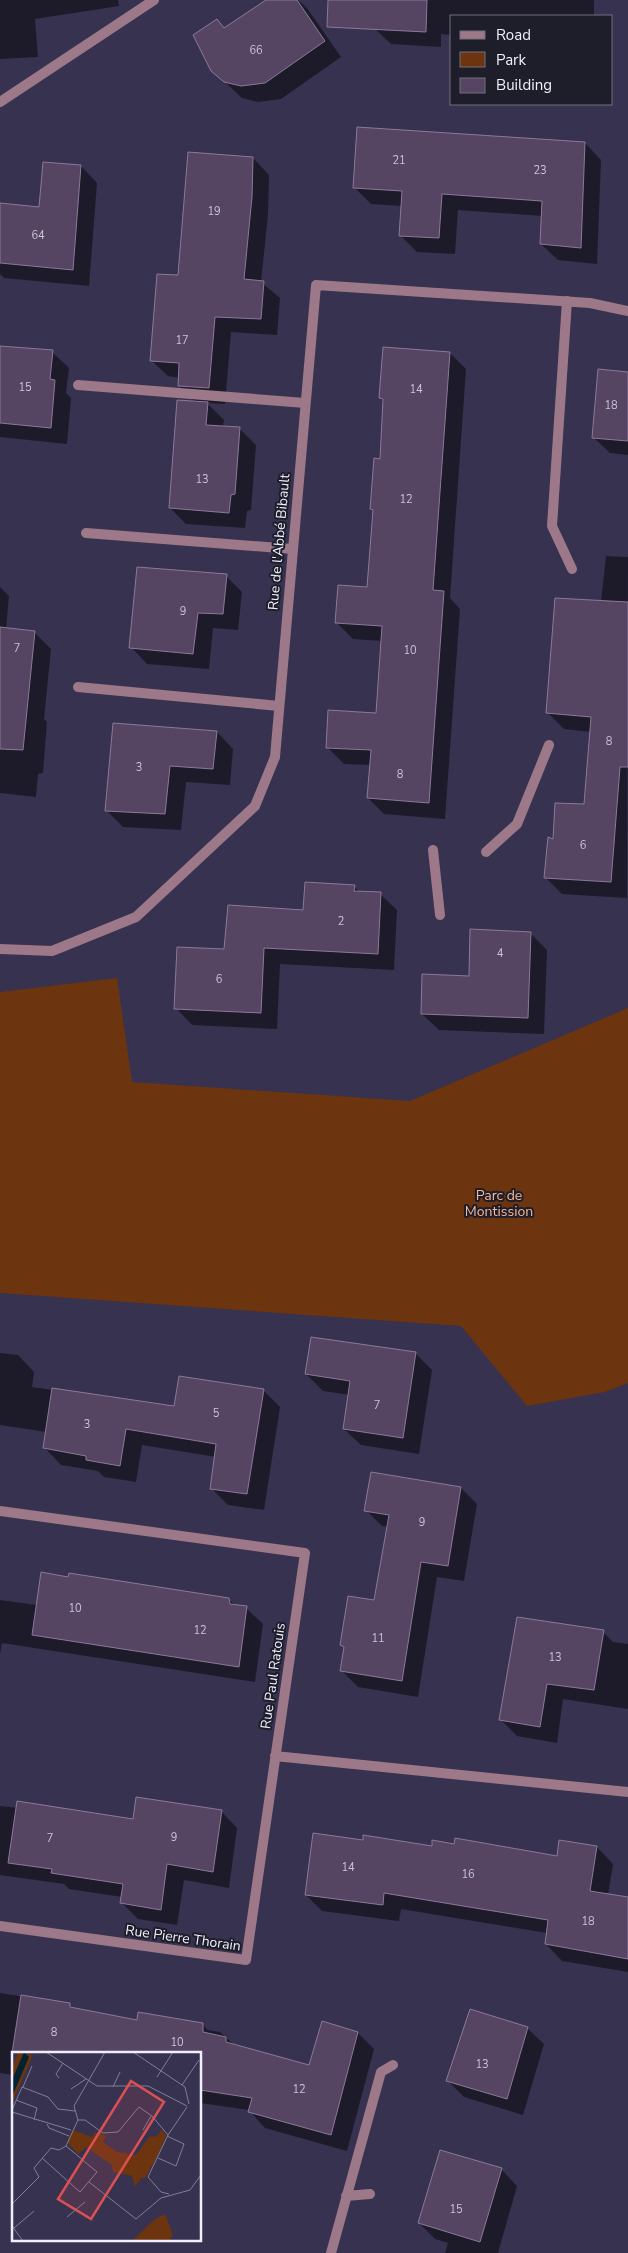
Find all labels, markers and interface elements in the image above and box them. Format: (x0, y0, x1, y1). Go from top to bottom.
legend (450, 15, 613, 105)
text: Road (496, 25, 531, 45)
house number: 66 (249, 43, 263, 58)
text: Park (496, 50, 526, 70)
text: Building (496, 75, 552, 95)
house number: 21 (392, 153, 406, 168)
house number: 23 (533, 163, 547, 178)
house number: 19 (207, 204, 221, 219)
house number: 64 (31, 228, 45, 243)
house number: 17 (175, 333, 189, 348)
house number: 15 (18, 380, 32, 395)
house number: 14 (409, 382, 423, 397)
house number: 18 (604, 398, 618, 413)
house number: 13 (195, 472, 209, 487)
street label: Rue de l'Abbé Bibault (264, 473, 294, 611)
house number: 12 (399, 492, 413, 507)
house number: 9 (180, 604, 186, 619)
house number: 7 (14, 641, 20, 656)
house number: 10 (403, 643, 417, 658)
house number: 8 (606, 734, 613, 749)
house number: 3 (136, 760, 142, 775)
house number: 8 (397, 767, 404, 782)
house number: 6 (580, 838, 587, 853)
house number: 2 (338, 914, 344, 929)
house number: 4 (497, 946, 504, 961)
house number: 6 (216, 972, 223, 987)
park label: Parc de Montission (465, 1186, 533, 1221)
house number: 7 (374, 1398, 380, 1413)
house number: 5 (213, 1406, 220, 1421)
house number: 3 (84, 1417, 90, 1432)
house number: 9 (419, 1515, 425, 1530)
house number: 10 (68, 1601, 82, 1616)
street label: Rue Paul Ratouis (256, 1621, 290, 1730)
house number: 12 (193, 1623, 207, 1638)
house number: 11 (371, 1631, 385, 1646)
house number: 13 (548, 1650, 562, 1665)
house number: 9 (171, 1830, 177, 1845)
house number: 7 (47, 1831, 53, 1846)
house number: 14 (341, 1860, 355, 1875)
house number: 16 (461, 1867, 475, 1882)
house number: 18 (581, 1914, 595, 1929)
street label: Rue Pierre Thorain (124, 1920, 242, 1956)
house number: 8 (51, 2025, 58, 2040)
house number: 10 (170, 2035, 184, 2050)
inset map (12, 2052, 201, 2240)
house number: 13 (475, 2057, 489, 2072)
house number: 12 (292, 2082, 306, 2097)
house number: 15 (449, 2202, 463, 2217)

